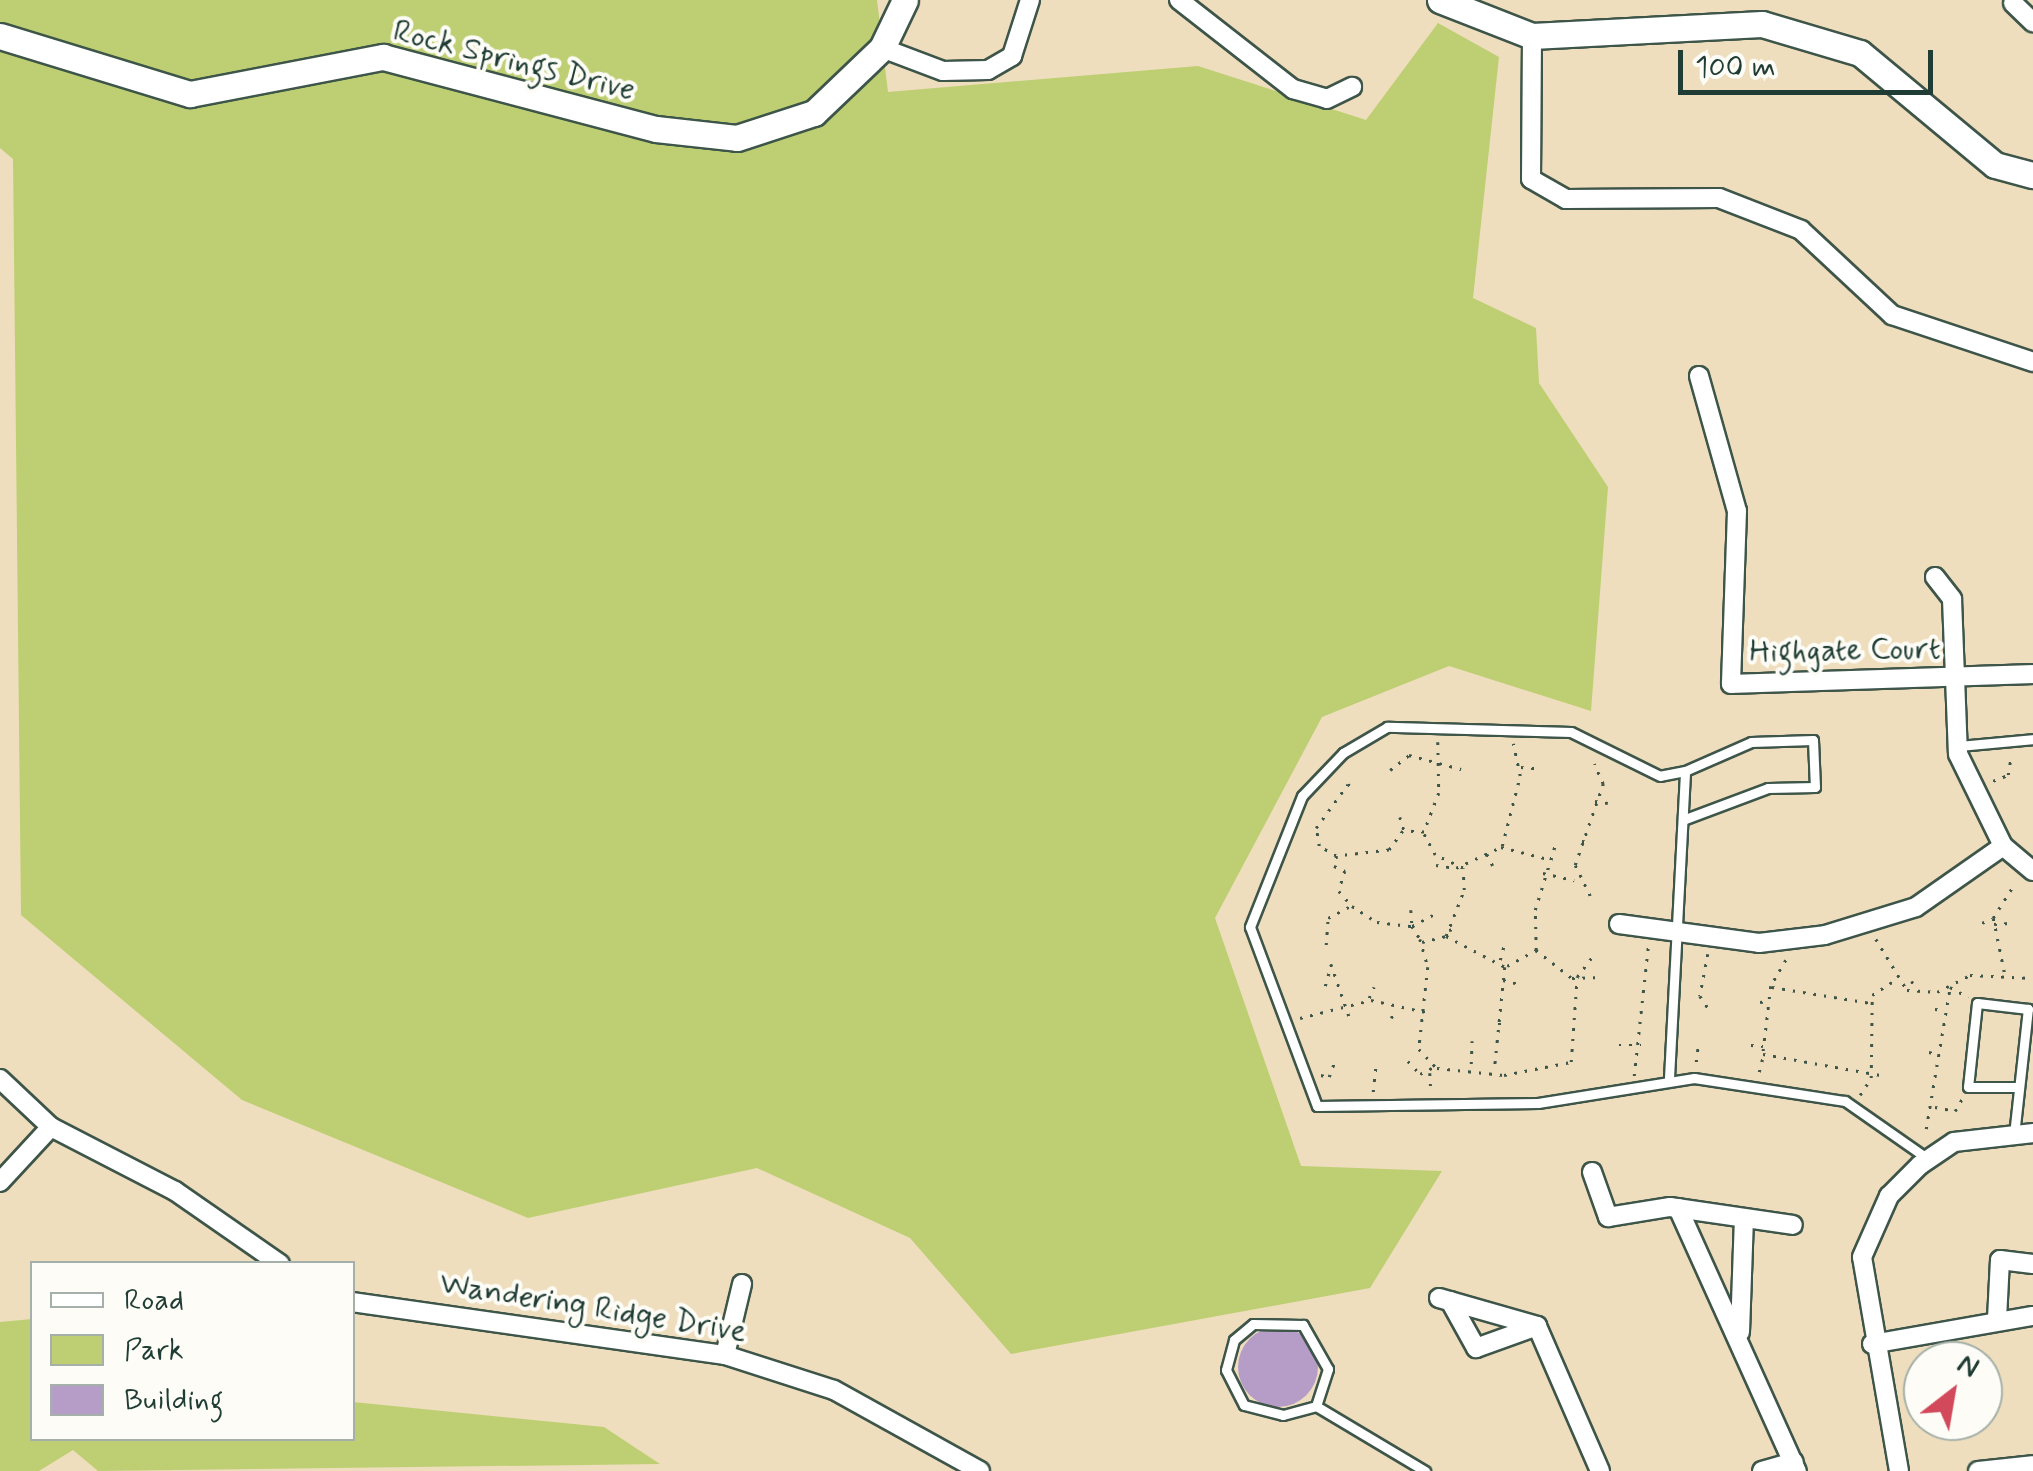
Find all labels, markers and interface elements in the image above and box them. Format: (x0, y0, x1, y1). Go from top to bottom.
street label: Rock Springs Drive (389, 12, 639, 110)
scale bar (1683, 30, 1938, 92)
text: 100 m (1695, 48, 1776, 87)
street label: Highgate Court (1746, 630, 1944, 672)
legend (30, 1261, 355, 1441)
street label: Wandering Ridge Drive (438, 1265, 748, 1351)
text: Road (124, 1281, 184, 1320)
text: Park (124, 1331, 184, 1370)
north arrow (1903, 1341, 2003, 1441)
text: N (1950, 1346, 1985, 1387)
text: Building (124, 1381, 223, 1420)

